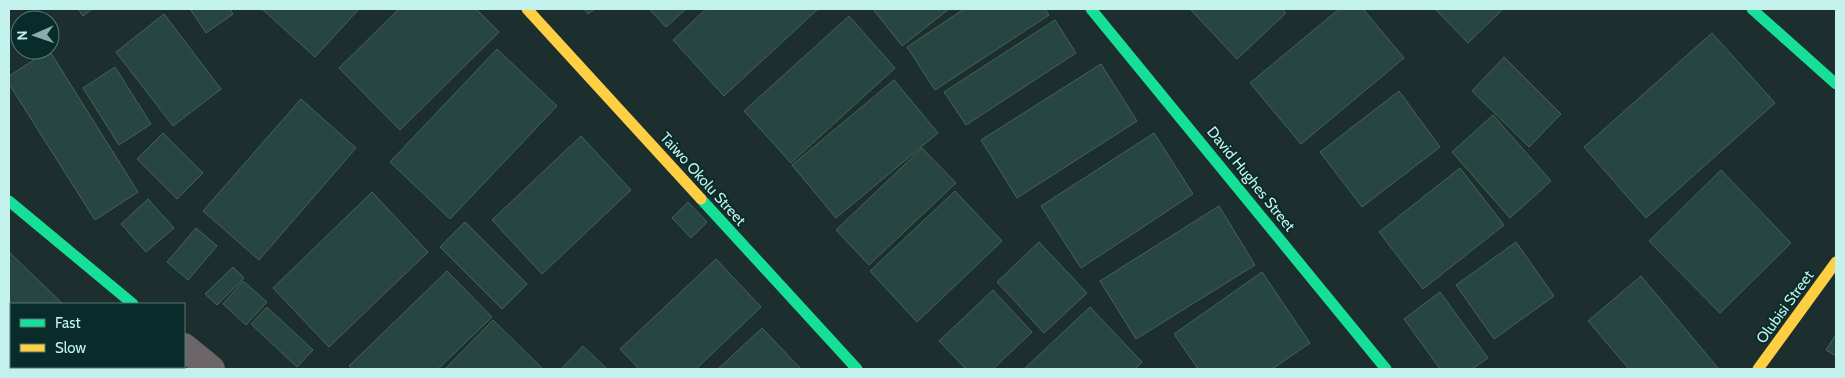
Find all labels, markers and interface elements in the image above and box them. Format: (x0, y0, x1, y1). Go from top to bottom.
north arrow (10, 10, 60, 60)
text: N (13, 30, 31, 41)
street label: David Hughes Street (1203, 123, 1299, 235)
street label: Taiwo Okolu Street (656, 129, 750, 229)
street label: Olubisi Street (1753, 267, 1817, 347)
legend (10, 303, 185, 368)
text: Fast (55, 314, 80, 332)
text: Slow (55, 339, 86, 357)

